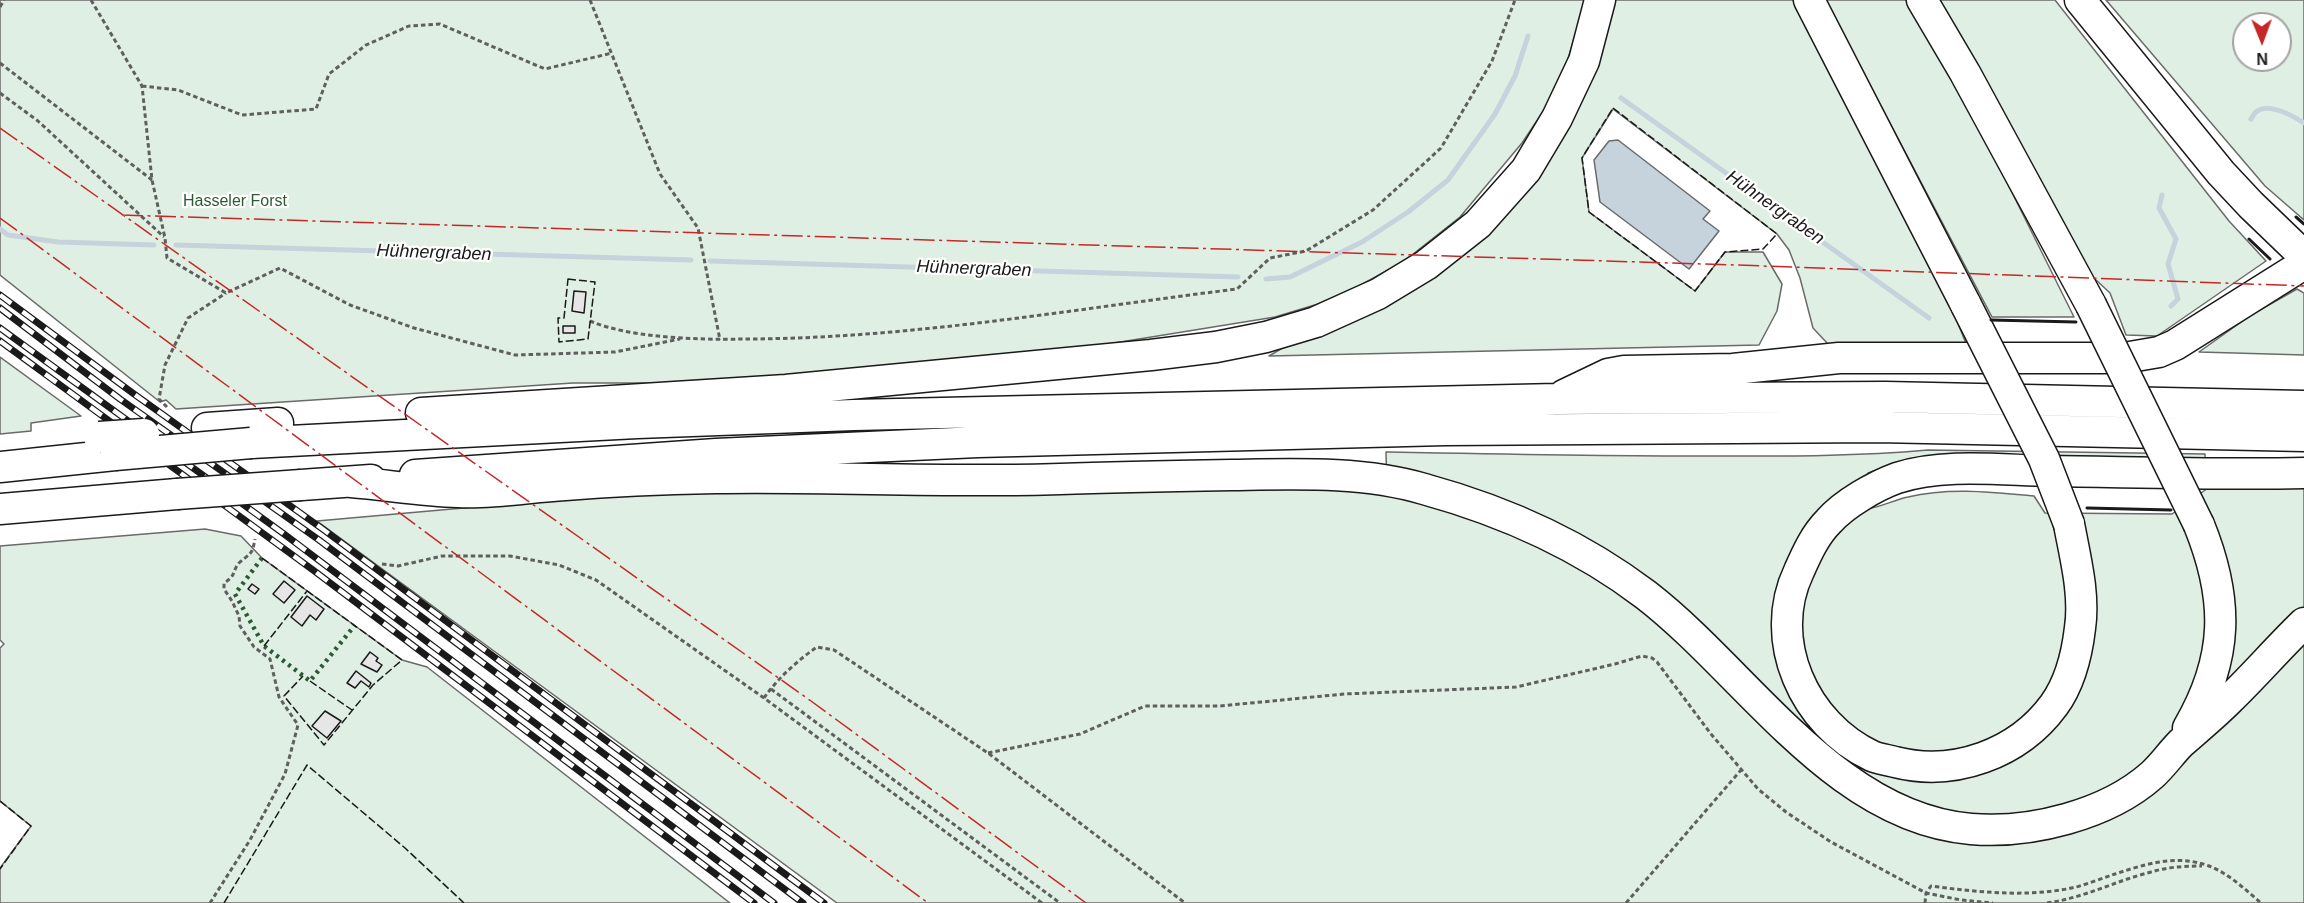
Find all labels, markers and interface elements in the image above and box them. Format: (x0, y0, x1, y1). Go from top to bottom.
north arrow (2232, 12, 2292, 72)
text: N (2256, 50, 2268, 67)
water label: Hühnergraben (1722, 166, 1828, 250)
park label: Hasseler Forst (183, 192, 287, 212)
water label: Hühnergraben (376, 240, 492, 266)
water label: Hühnergraben (916, 256, 1032, 282)

